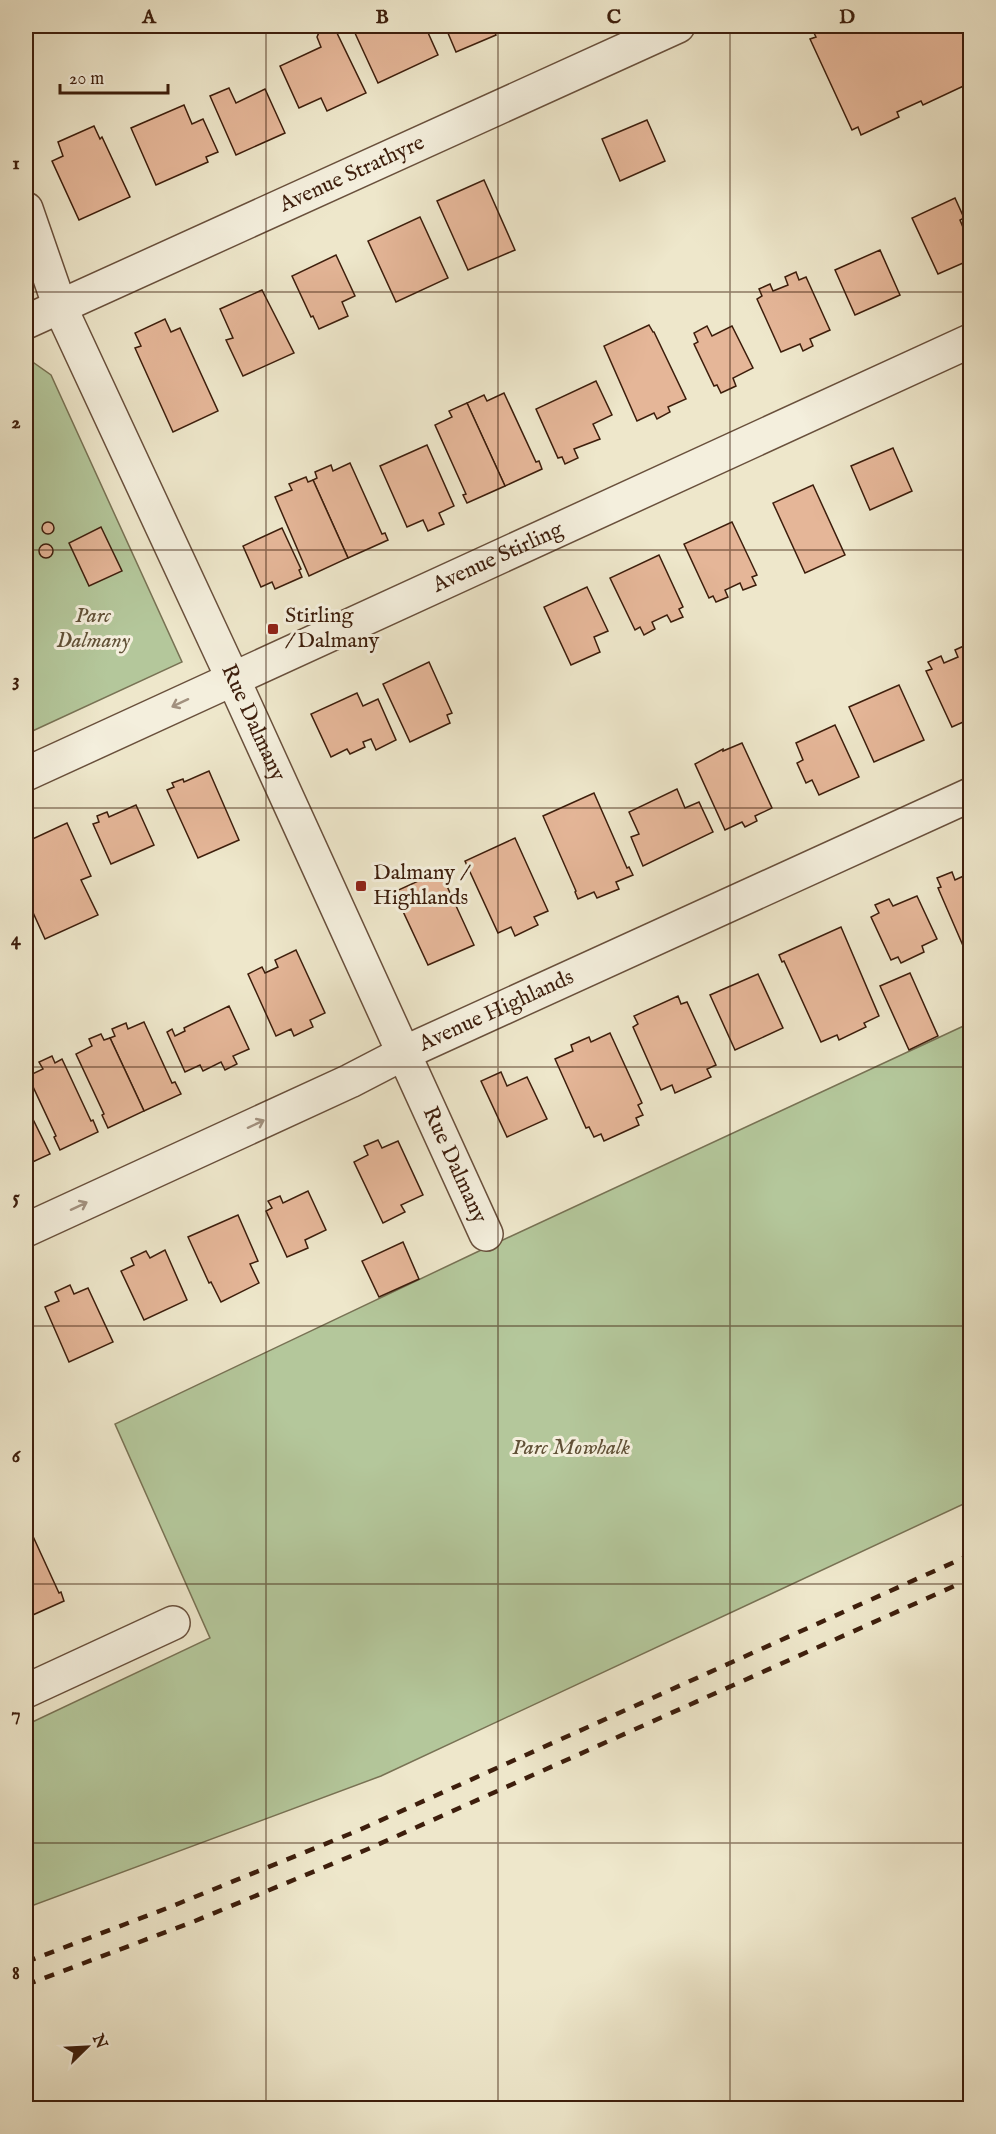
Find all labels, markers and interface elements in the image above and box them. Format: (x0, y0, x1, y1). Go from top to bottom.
text: A (141, 5, 157, 30)
text: B (375, 5, 389, 30)
text: C (607, 5, 621, 30)
text: D (839, 5, 855, 30)
scale bar (60, 57, 168, 95)
text: 20 m (69, 68, 104, 91)
street label: Avenue Strathyre (274, 129, 429, 220)
text: 1 (12, 151, 20, 176)
text: 2 (11, 410, 21, 435)
street label: Avenue Stirling (427, 515, 568, 600)
park label: Parc Dalmany (56, 602, 131, 655)
place label: Stirling / Dalmany (285, 602, 380, 655)
marker: Stirling / Dalmany (266, 622, 280, 636)
street label: Rue Dalmany (214, 660, 292, 786)
text: 3 (12, 668, 20, 693)
one-way arrow (171, 698, 189, 710)
place label: Dalmany / Highlands (373, 859, 471, 912)
marker: Dalmany / Highlands (354, 879, 368, 893)
text: 4 (11, 927, 22, 952)
street label: Avenue Highlands (414, 963, 578, 1059)
street label: Rue Dalmany (416, 1102, 493, 1228)
one-way arrow (246, 1118, 264, 1130)
text: 5 (12, 1185, 20, 1210)
one-way arrow (69, 1199, 87, 1211)
park label: Parc Mowhalk (512, 1434, 630, 1462)
text: 6 (12, 1444, 22, 1469)
text: 7 (11, 1702, 21, 1727)
text: 8 (12, 1961, 20, 1986)
north arrow (57, 2017, 117, 2077)
text: N (87, 2030, 111, 2052)

